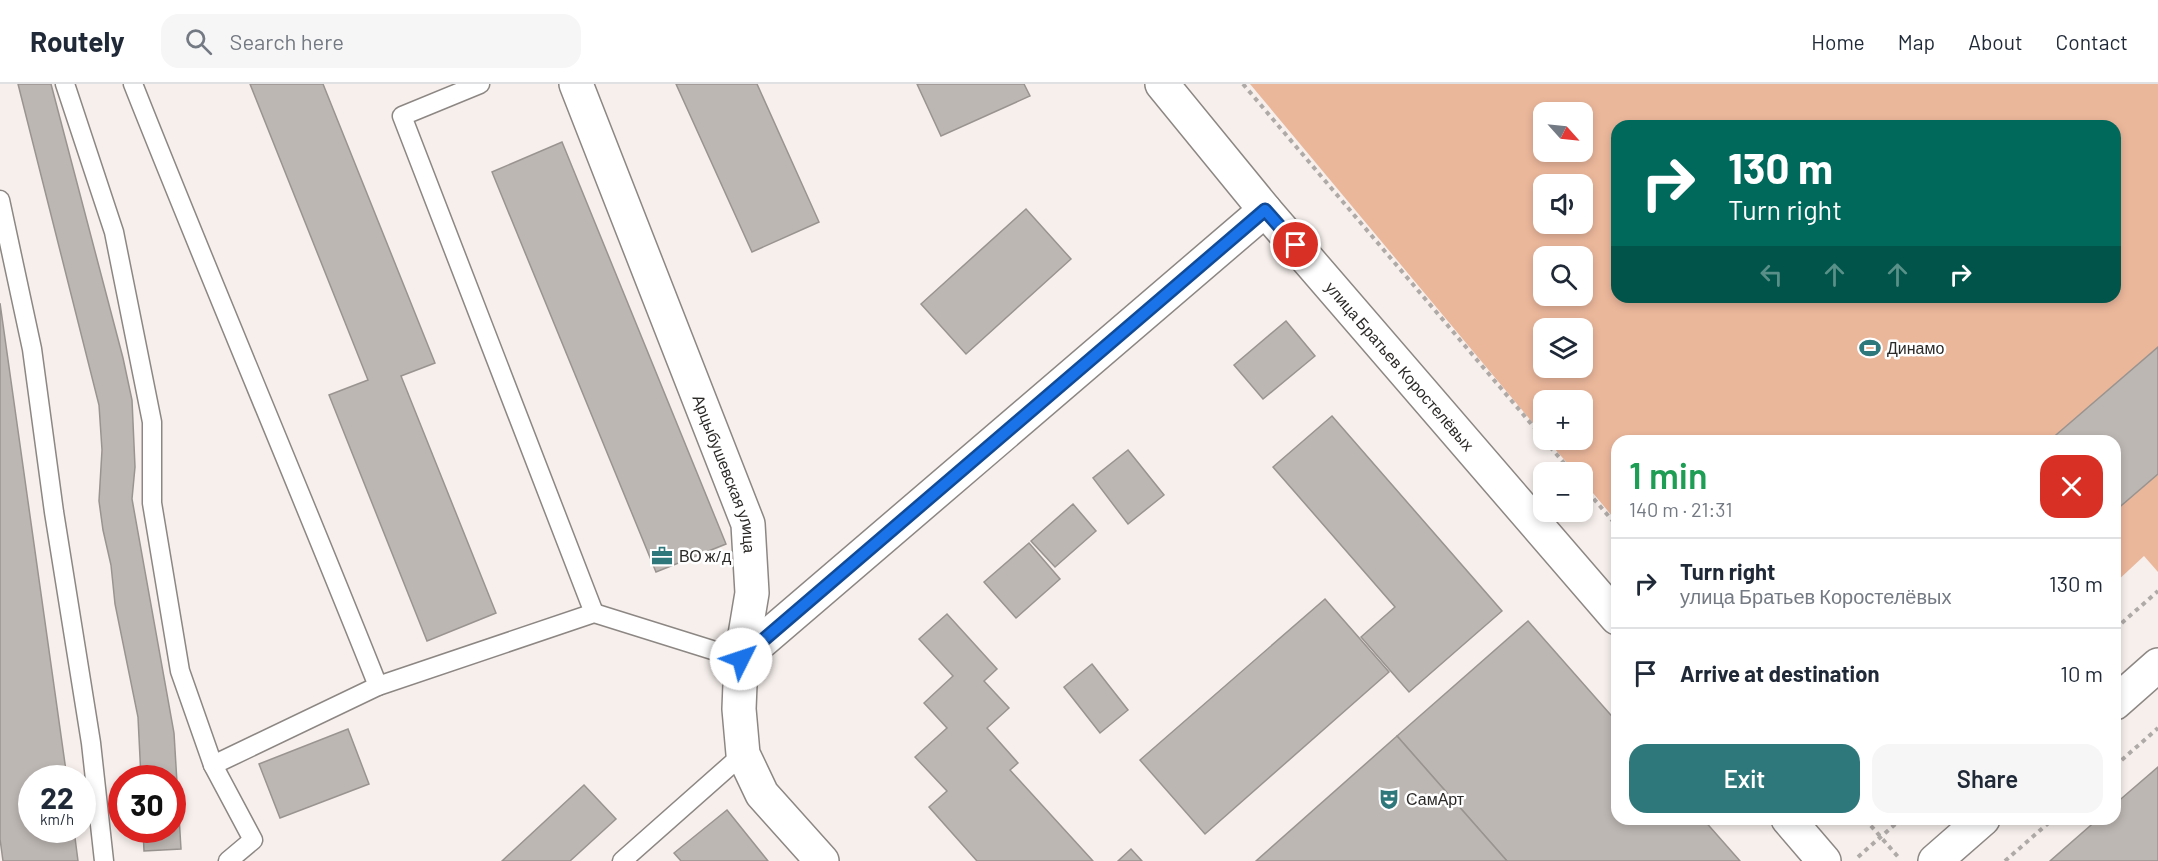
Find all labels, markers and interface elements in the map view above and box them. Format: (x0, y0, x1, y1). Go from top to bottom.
search box (161, 14, 581, 68)
text: Routely (30, 24, 125, 58)
icon: search (182, 25, 215, 58)
text: Search here (230, 28, 344, 54)
text: Home (1811, 29, 1865, 54)
text: Map (1898, 29, 1935, 54)
text: About (1968, 29, 2023, 54)
text: Contact (2056, 29, 2128, 54)
north arrow (1533, 102, 1593, 162)
map controls (1533, 102, 1593, 522)
text: 130 m (1728, 142, 1833, 192)
icon: right (1629, 144, 1707, 222)
button: sound (1533, 174, 1593, 234)
text: Turn right (1728, 193, 1842, 225)
pin (1270, 219, 1321, 270)
icon: arrive (1279, 228, 1312, 261)
button: search (1533, 246, 1593, 306)
icon: left (1755, 258, 1788, 291)
icon: ahead (1818, 258, 1851, 291)
icon: ahead (1881, 258, 1914, 291)
icon: right (1944, 258, 1977, 291)
street label: улица Братьев Коростелёвых (1322, 277, 1478, 454)
button: layers (1533, 318, 1593, 378)
sports icon: Динамо (1858, 336, 1882, 360)
place label: Динамо (1887, 338, 1945, 357)
button: + (1533, 390, 1593, 450)
street label: Арцыбушевская улица (689, 392, 760, 554)
text: 1 min (1629, 453, 1708, 496)
button: close (2040, 455, 2103, 518)
button: − (1533, 462, 1593, 522)
text: 140 m · 21:31 (1629, 497, 1732, 521)
office icon: ВО ж/д (650, 544, 674, 568)
place label: ВО ж/д (679, 546, 732, 565)
text: Turn right (1680, 558, 1775, 584)
icon: right (1629, 567, 1662, 600)
text: 130 m (2049, 570, 2103, 596)
text: улица Братьев Коростелёвых (1680, 584, 1951, 608)
position arrow (709, 627, 773, 691)
icon: arrive (1629, 657, 1662, 690)
text: Arrive at destination (1680, 660, 1879, 686)
text: 10 m (2060, 660, 2103, 686)
button: Exit (1629, 744, 1860, 813)
button: Share (1872, 744, 2103, 813)
speed limit sign: 30 (108, 765, 186, 843)
text: 22 (40, 779, 74, 815)
theatre icon: СамАрт (1377, 787, 1401, 811)
place label: СамАрт (1406, 789, 1465, 808)
text: km/h (40, 810, 74, 828)

